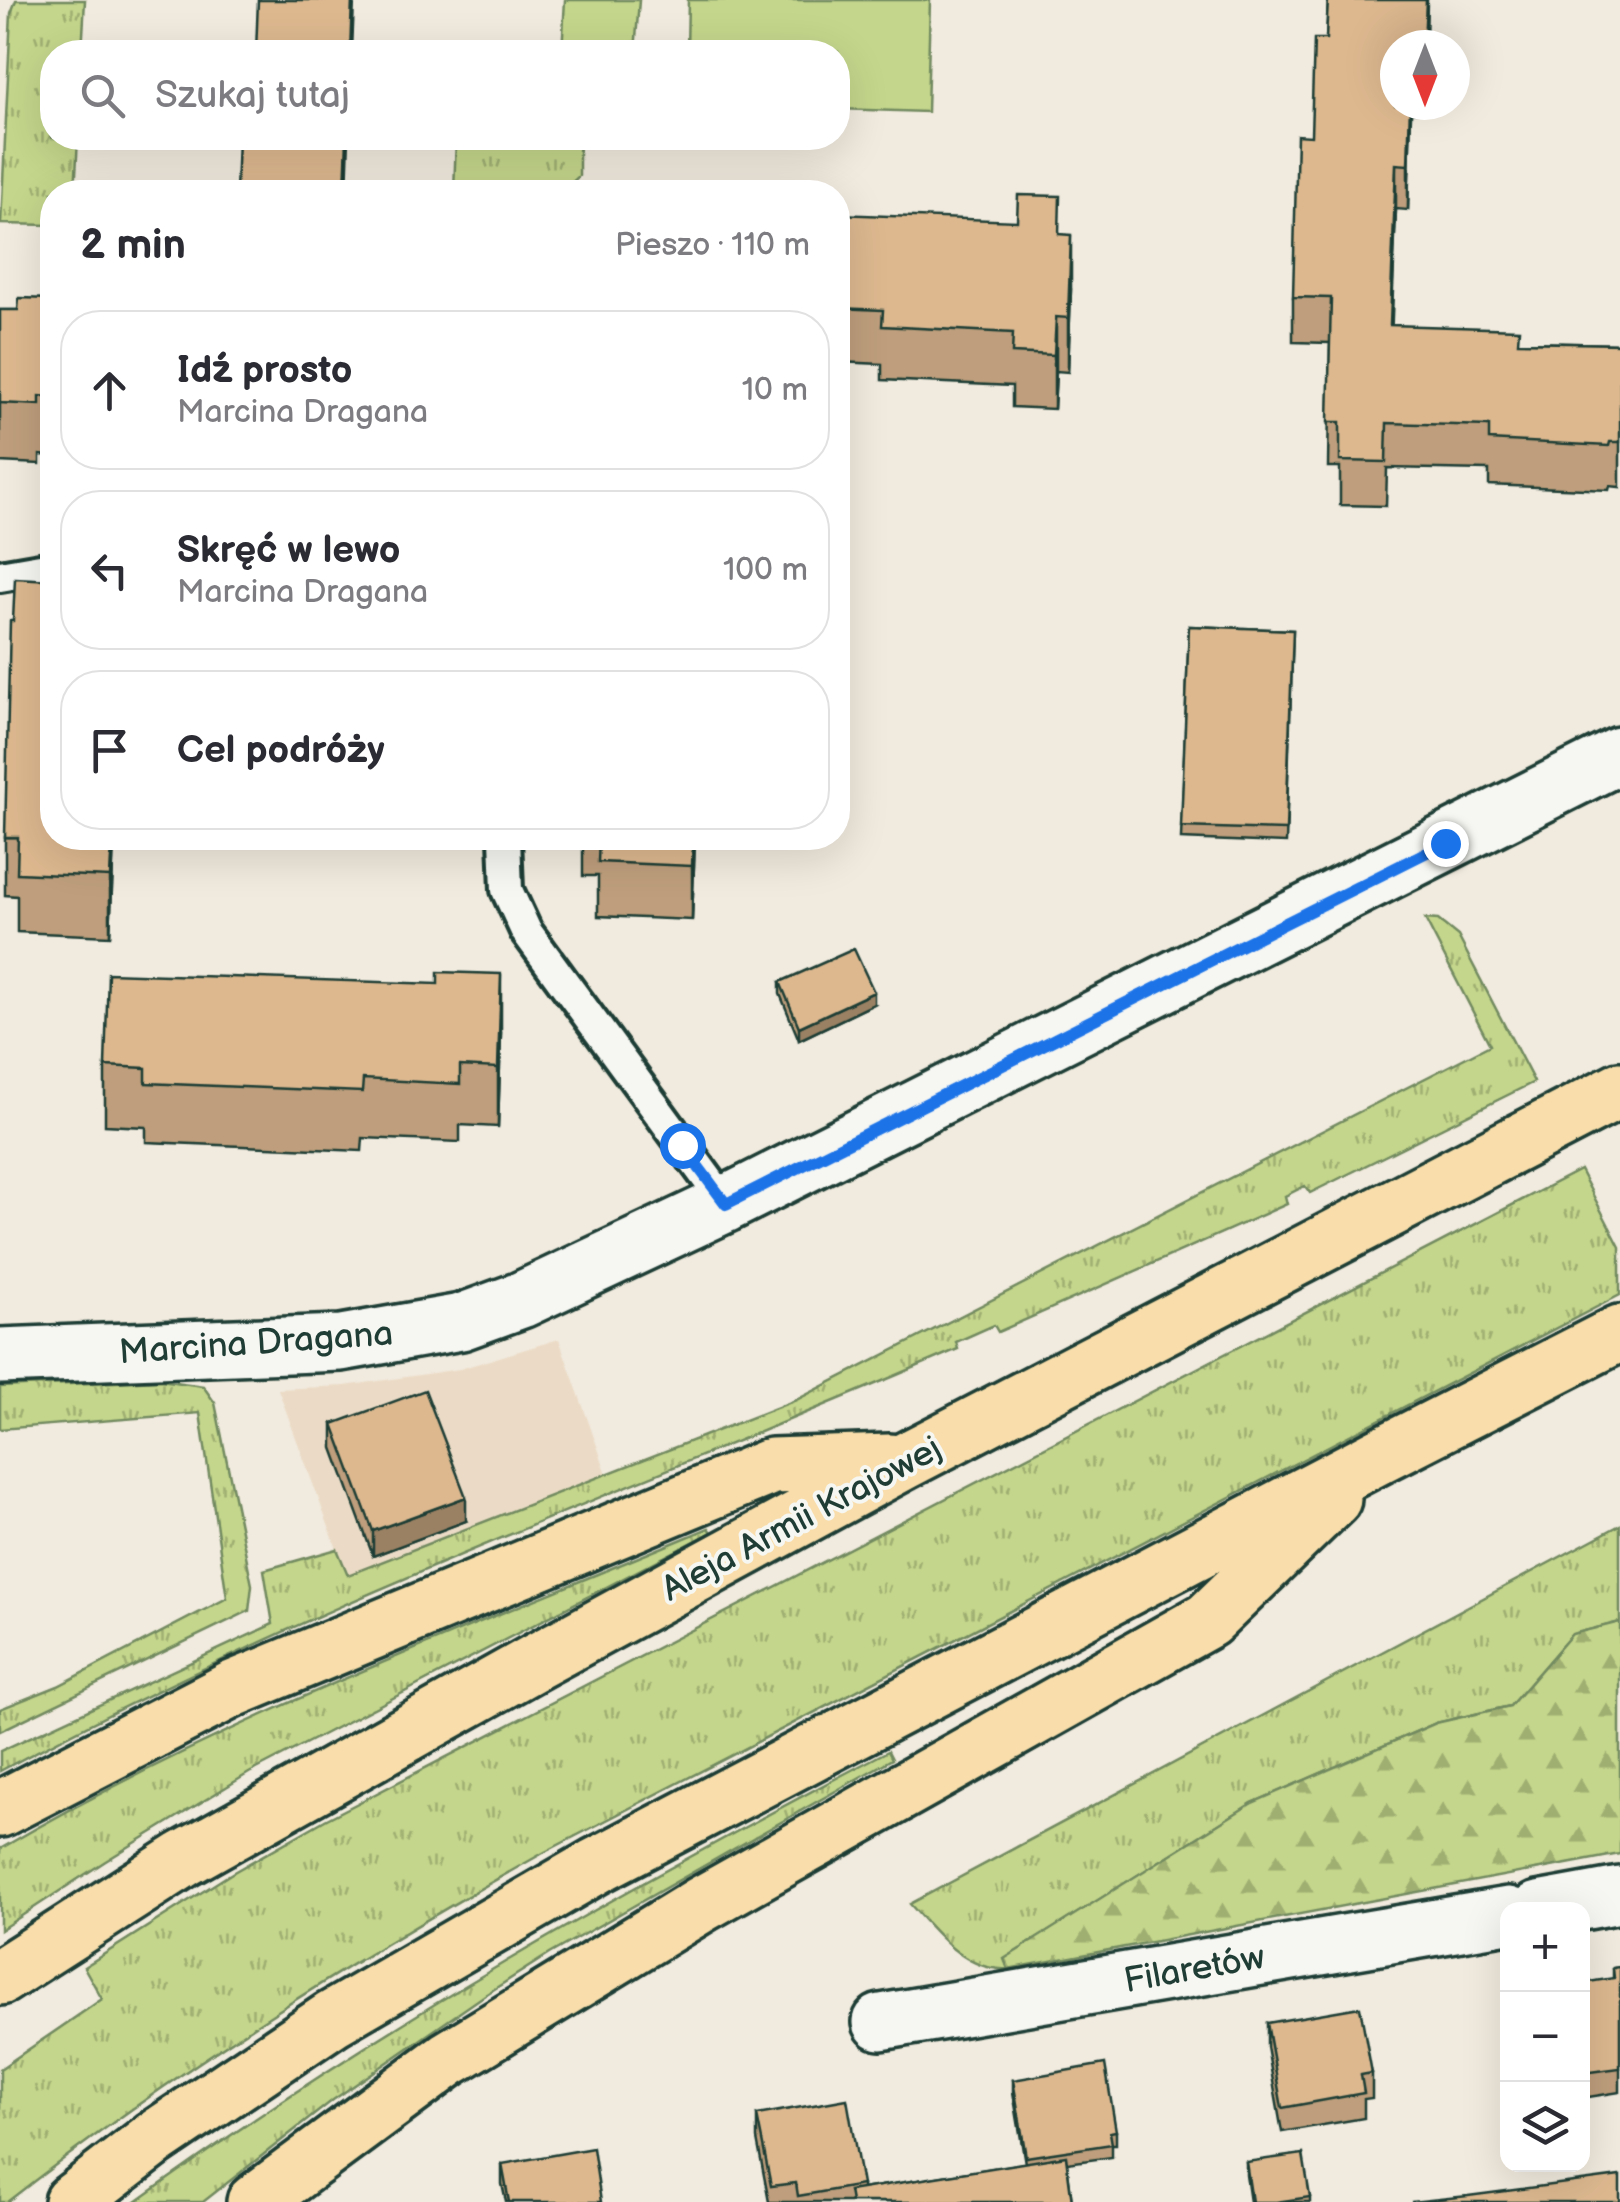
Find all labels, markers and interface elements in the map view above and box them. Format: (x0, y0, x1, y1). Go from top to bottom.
north arrow (1380, 30, 1470, 120)
search box (40, 40, 850, 150)
icon: search (75, 68, 130, 123)
text: Szukaj tutaj (155, 73, 350, 118)
text: 2 min (80, 220, 186, 271)
text: Pieszo · 110 m (615, 226, 810, 265)
text: Idź prosto (177, 348, 352, 393)
icon: ahead (82, 363, 137, 418)
text: 10 m (742, 371, 808, 410)
text: Marcina Dragana (177, 393, 428, 432)
text: Skręć w lewo (177, 528, 400, 573)
icon: left (82, 543, 137, 598)
text: 100 m (723, 551, 808, 590)
text: Marcina Dragana (177, 573, 428, 612)
icon: arrive (82, 723, 137, 778)
text: Cel podróży (177, 728, 385, 773)
route end (1423, 821, 1469, 867)
route start (660, 1123, 706, 1169)
street label: Marcina Dragana (118, 1312, 395, 1375)
street label: Aleja Armii Krajowej (654, 1427, 949, 1611)
map controls (1500, 1902, 1590, 2172)
button: + (1500, 1902, 1590, 1992)
street label: Filaretów (1121, 1936, 1268, 2003)
button: − (1500, 1992, 1590, 2082)
button: layers (1500, 2082, 1590, 2172)

